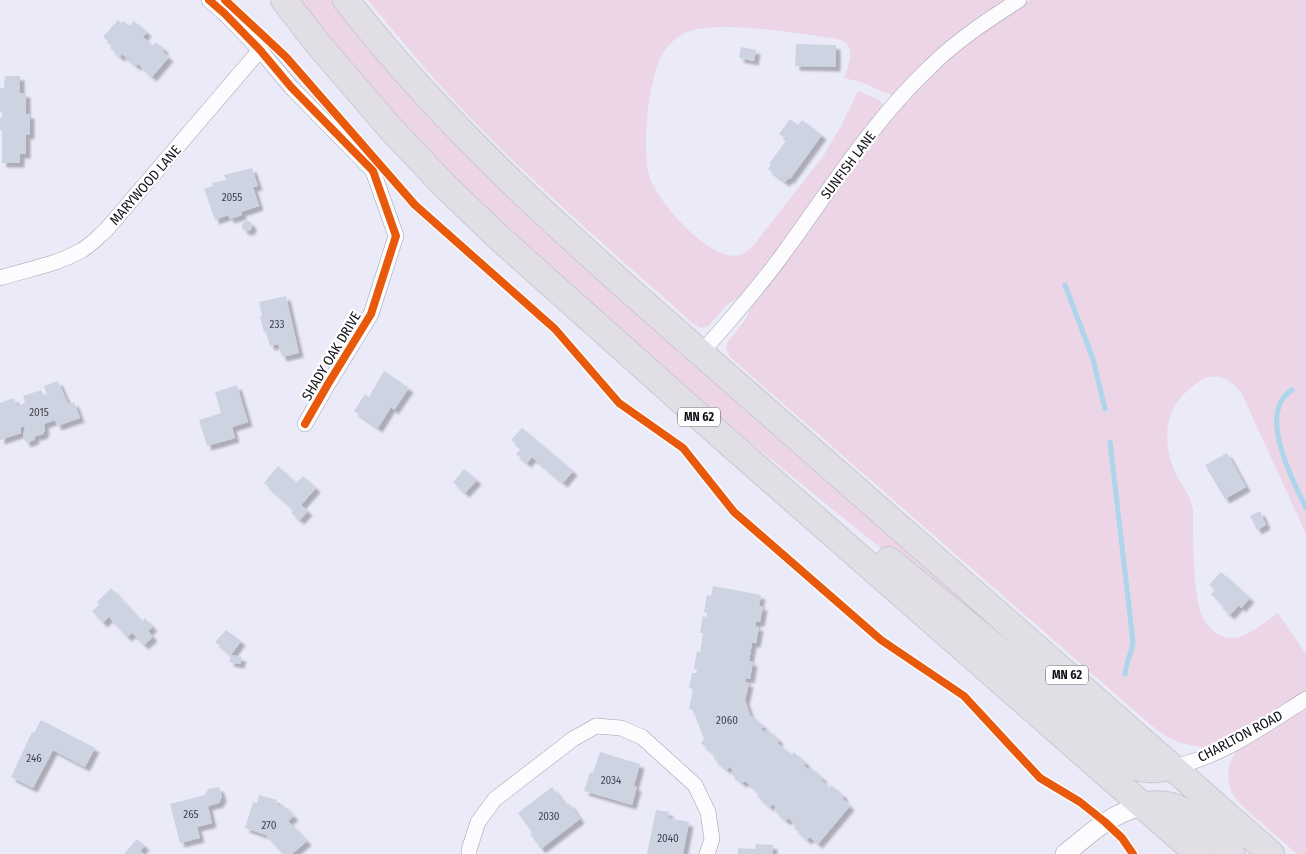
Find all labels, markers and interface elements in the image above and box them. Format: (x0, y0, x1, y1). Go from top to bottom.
street label: SUNFISH LANE (817, 128, 880, 203)
street label: MARYWOOD LANE (106, 142, 185, 229)
house number: 2055 (222, 191, 242, 204)
street label: SHADY OAK DRIVE (298, 308, 365, 404)
house number: 233 (270, 318, 284, 331)
house number: 2015 (29, 406, 49, 419)
road number: MN 62 (678, 408, 720, 427)
road number: MN 62 (1046, 666, 1088, 684)
street label: CHARLTON ROAD (1195, 707, 1286, 766)
house number: 2060 (716, 714, 738, 727)
house number: 246 (26, 752, 42, 765)
house number: 2034 (601, 774, 622, 787)
house number: 265 (183, 808, 199, 821)
house number: 2030 (538, 810, 560, 823)
house number: 270 (262, 819, 277, 832)
house number: 2040 (657, 832, 679, 845)

